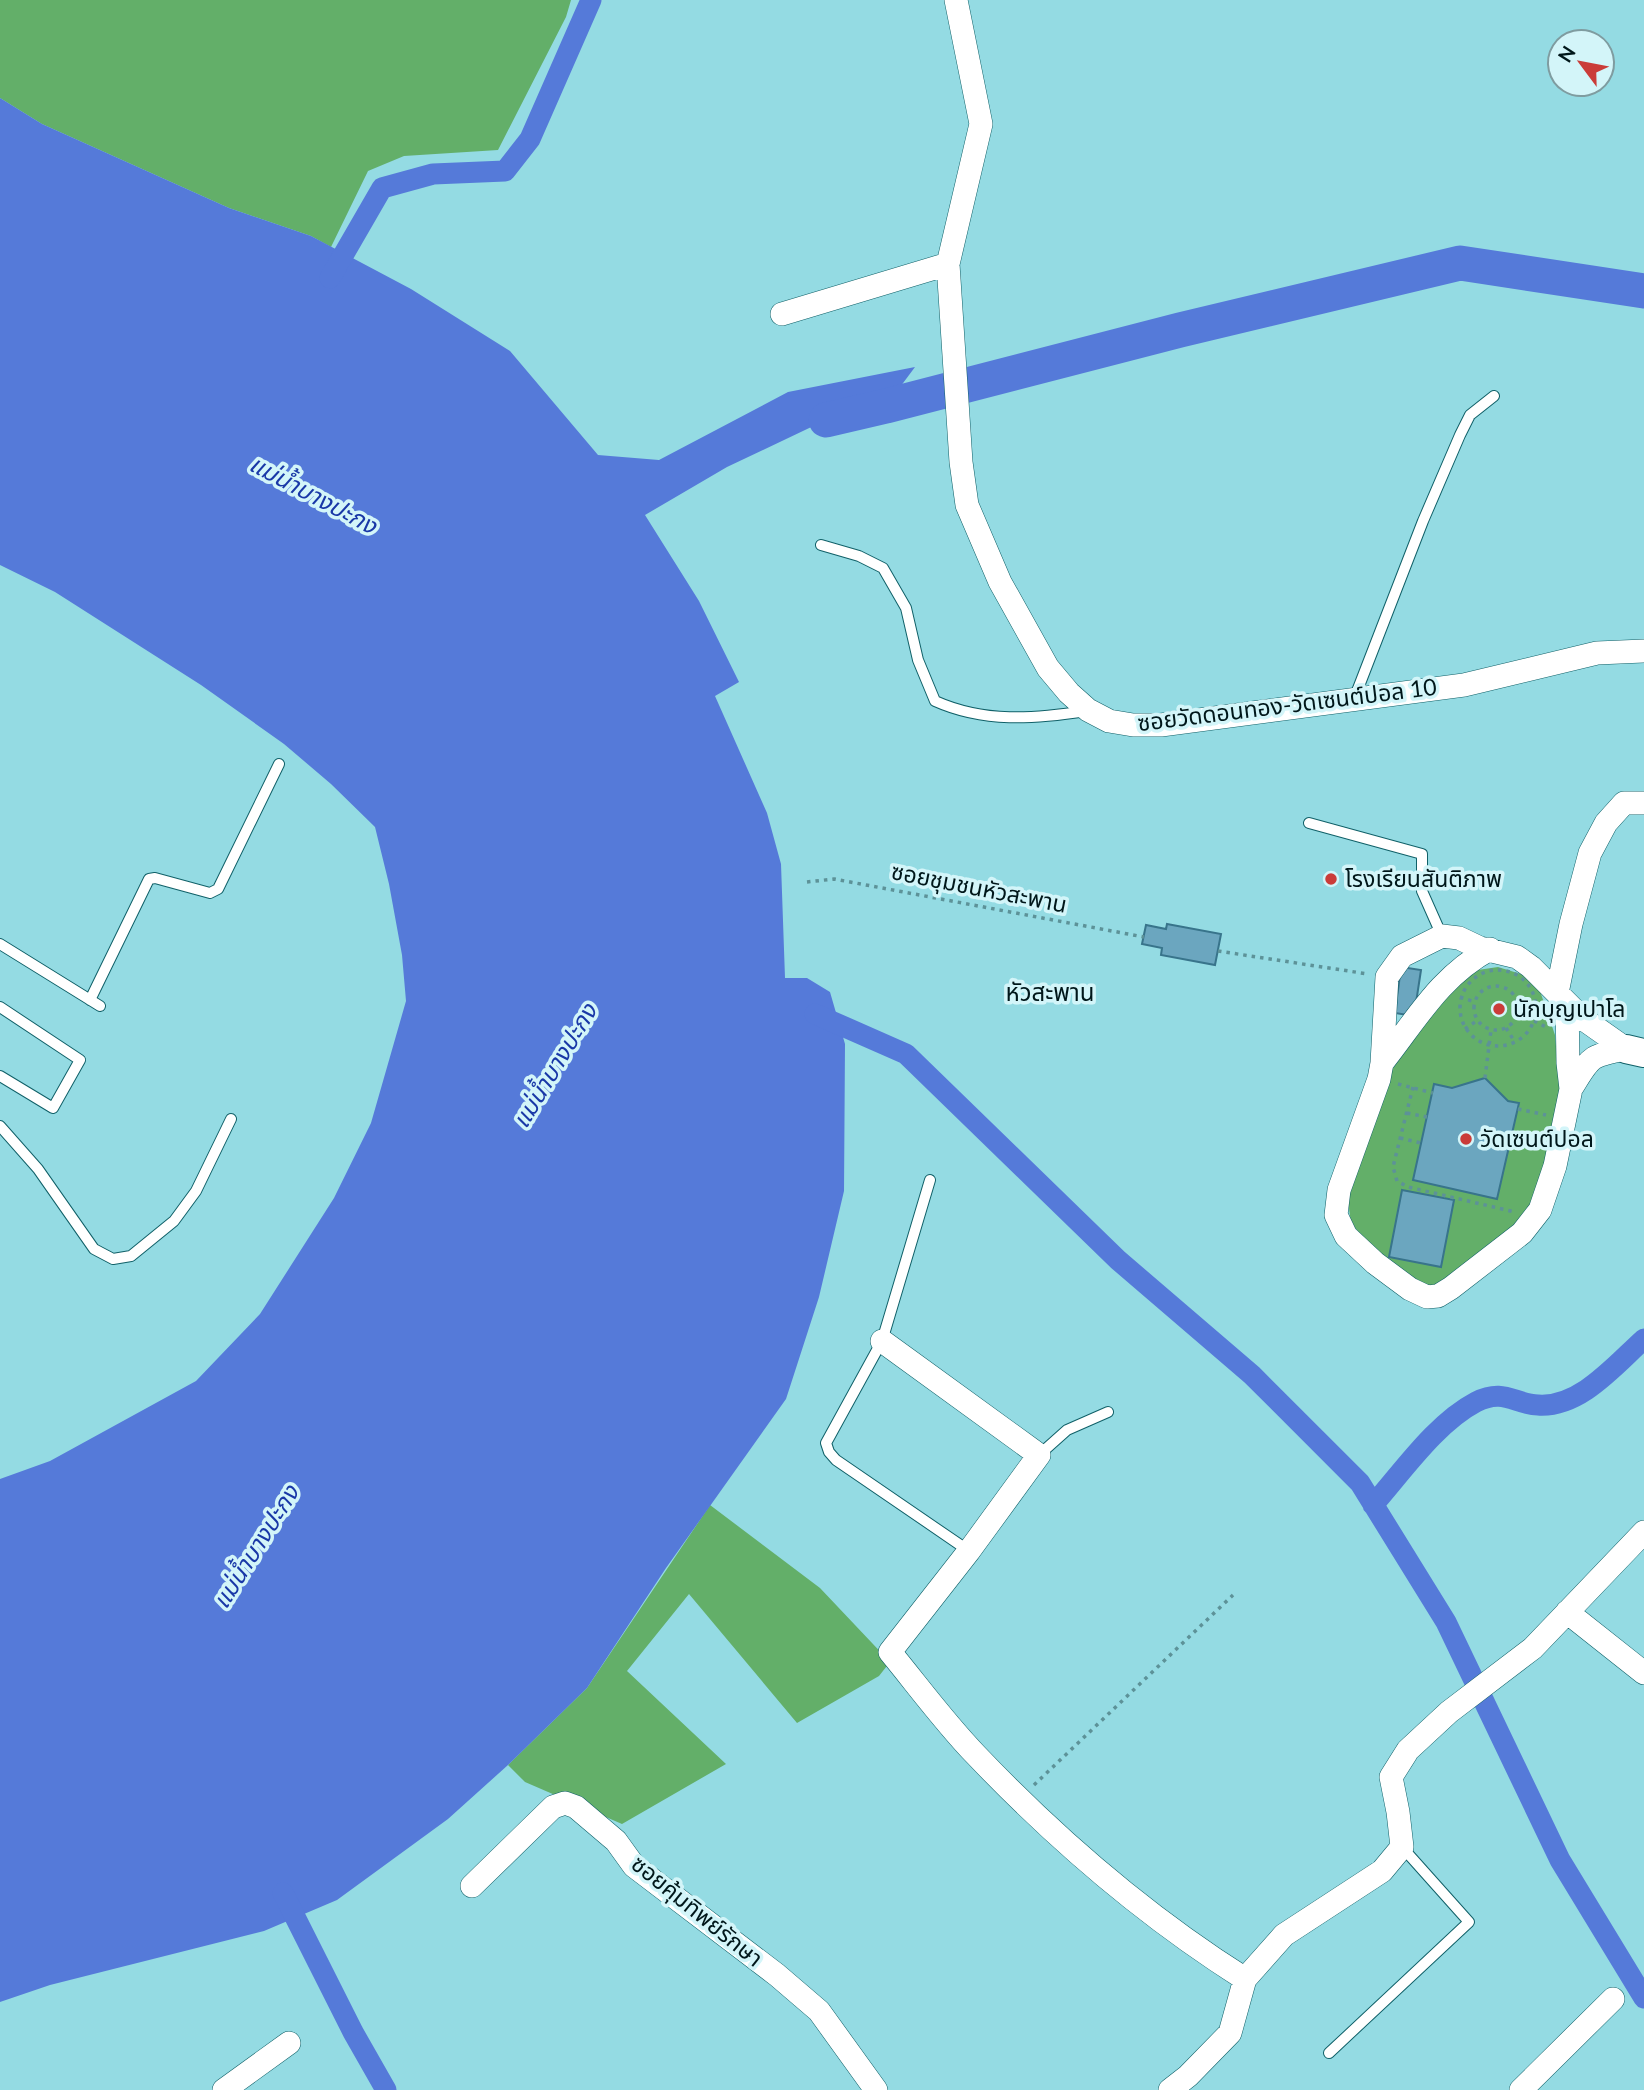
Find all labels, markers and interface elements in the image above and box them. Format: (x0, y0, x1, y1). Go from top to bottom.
north arrow (1546, 28, 1616, 98)
text: N (1553, 41, 1580, 66)
water label: แม่น้ำบางปะกง (245, 447, 384, 540)
street label: ซอยวัดดอนทอง-วัดเซนต์ปอล 10 (1136, 672, 1438, 736)
street label: ซอยชุมชนหัวสะพาน (889, 856, 1069, 919)
place label: โรงเรียนสันติภาพ (1345, 864, 1502, 892)
marker: โรงเรียนสันติภาพ (1323, 871, 1339, 887)
district label: หัวสะพาน (1006, 977, 1094, 1006)
place label: นักบุญเปาโล (1513, 994, 1625, 1023)
water label: แม่น้ำบางปะกง (504, 996, 603, 1133)
marker: นักบุญเปาโล (1491, 1001, 1507, 1017)
place label: วัดเซนต์ปอล (1480, 1124, 1594, 1152)
marker: วัดเซนต์ปอล (1458, 1131, 1474, 1147)
water label: แม่น้ำบางปะกง (205, 1478, 305, 1613)
street label: ซอยคุ้มทิพย์รักษา (626, 1849, 769, 1972)

